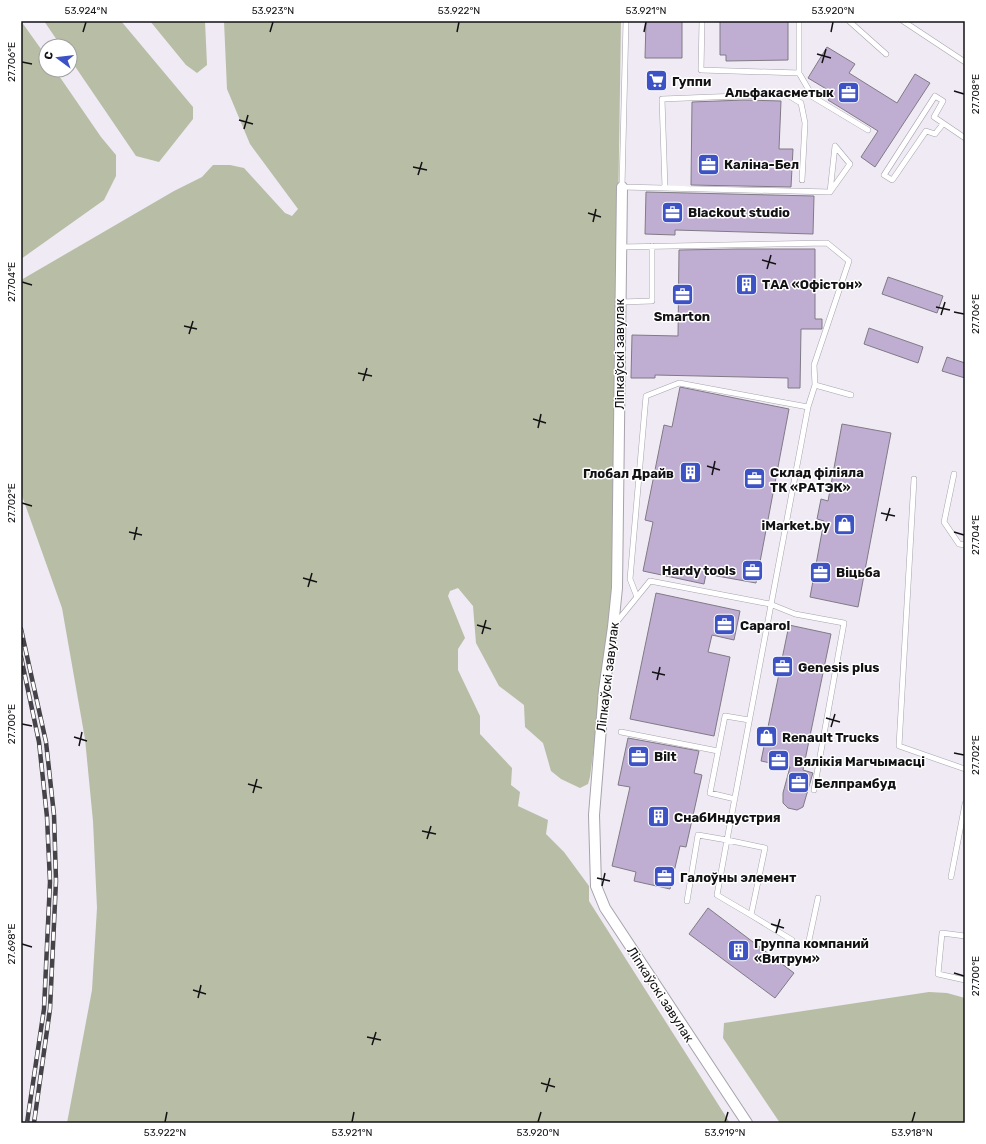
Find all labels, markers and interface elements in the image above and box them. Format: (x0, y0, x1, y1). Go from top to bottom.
text: 53.924°N (65, 5, 107, 17)
text: 53.923°N (252, 5, 294, 17)
text: 53.922°N (438, 5, 480, 17)
text: 53.921°N (626, 5, 667, 17)
text: 53.920°N (811, 5, 855, 17)
north arrow (38, 38, 78, 78)
text: 27.706°E (6, 42, 18, 82)
text: С (42, 50, 56, 61)
supermarket icon: Гуппи (643, 68, 669, 94)
place label: Гуппи (672, 74, 711, 89)
text: 27.708°E (970, 74, 982, 114)
office icon: Альфакасметык (836, 79, 862, 105)
place label: Альфакасметык (725, 85, 834, 100)
office icon: Каліна-Бел (696, 151, 722, 177)
place label: Каліна-Бел (724, 157, 799, 172)
office icon: Blackout studio (660, 199, 686, 225)
place label: Blackout studio (688, 205, 790, 220)
text: 27.704°E (6, 262, 18, 302)
building icon: ТАА «Офістон» (734, 271, 760, 297)
place label: ТАА «Офістон» (762, 277, 862, 292)
office icon: Smarton (669, 281, 695, 307)
text: 27.706°E (970, 294, 982, 334)
street label: Ліпкаўскі завулак (612, 298, 627, 410)
place label: Smarton (654, 309, 710, 324)
building icon: Глобал Драйв (677, 460, 703, 486)
place label: Склад філіяла ТК «РАТЭК» (770, 465, 864, 495)
place label: Глобал Драйв (583, 466, 674, 481)
office icon: Склад філіяла ТК «РАТЭК» (742, 466, 768, 492)
text: 27.702°E (6, 483, 18, 523)
shop icon: iMarket.by (832, 512, 858, 538)
text: 27.704°E (970, 515, 982, 555)
place label: iMarket.by (761, 518, 830, 533)
office icon: Hardy tools (739, 557, 765, 583)
office icon: Віцьба (807, 559, 833, 585)
place label: Hardy tools (662, 563, 736, 578)
place label: Віцьба (836, 565, 880, 580)
office icon: Caparol (712, 612, 738, 638)
place label: Caparol (740, 618, 790, 633)
street label: Ліпкаўскі завулак (593, 621, 622, 733)
office icon: Genesis plus (769, 654, 795, 680)
place label: Genesis plus (798, 660, 879, 675)
text: 27.700°E (6, 704, 18, 744)
shop icon: Renault Trucks (753, 724, 779, 750)
place label: Renault Trucks (782, 730, 879, 745)
text: 27.702°E (970, 735, 982, 775)
office icon: Bilt (625, 743, 651, 769)
office icon: Вялікія Магчымасці (765, 748, 791, 774)
place label: Bilt (654, 749, 677, 764)
place label: Вялікія Магчымасці (794, 754, 925, 769)
office icon: Белпрамбуд (785, 770, 811, 796)
place label: Белпрамбуд (814, 776, 896, 791)
building icon: СнабИндустрия (645, 804, 671, 830)
place label: СнабИндустрия (674, 810, 781, 825)
office icon: Галоўны элемент (651, 864, 677, 890)
place label: Галоўны элемент (680, 870, 796, 885)
text: 27.698°E (6, 923, 18, 965)
place label: Группа компаний «Витрум» (754, 936, 869, 966)
building icon: Группа компаний «Витрум» (725, 937, 751, 963)
street label: Ліпкаўскі завулак (624, 944, 697, 1045)
text: 27.700°E (970, 956, 982, 996)
text: 53.922°N (144, 1127, 186, 1139)
text: 53.921°N (332, 1127, 373, 1139)
text: 53.920°N (516, 1127, 560, 1139)
text: 53.919°N (705, 1127, 746, 1139)
text: 53.918°N (891, 1127, 933, 1139)

